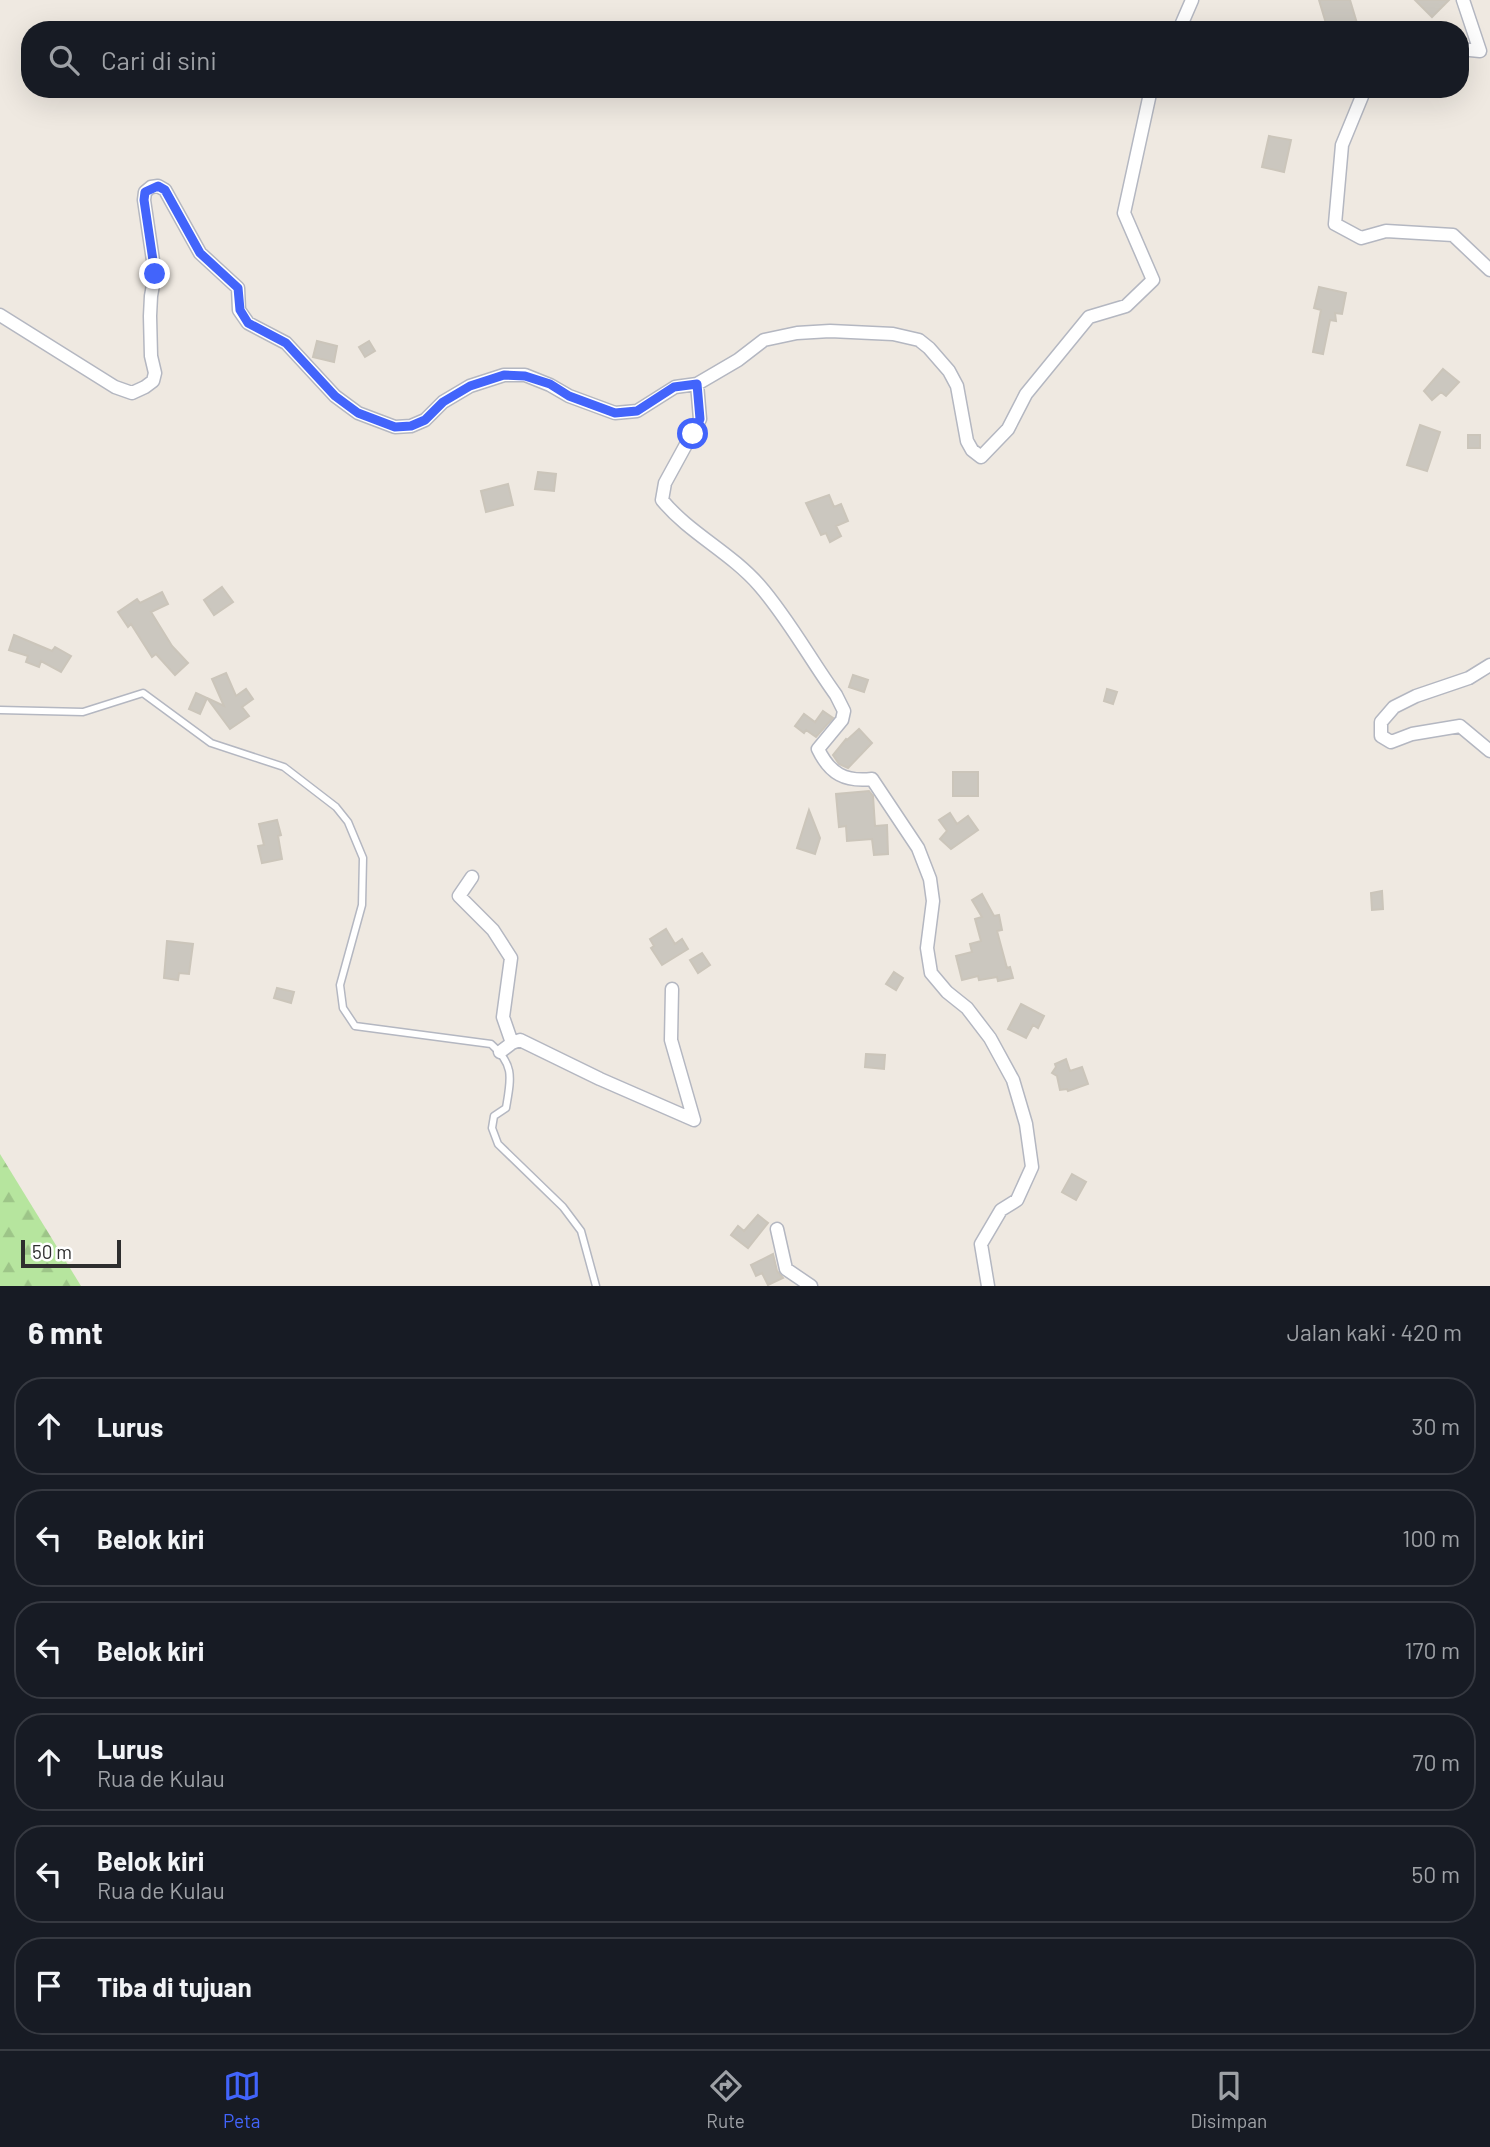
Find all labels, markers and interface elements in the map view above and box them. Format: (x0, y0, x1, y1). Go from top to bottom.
search box (21, 21, 1469, 98)
icon: search (45, 41, 83, 79)
text: Cari di sini (101, 44, 217, 75)
route end (139, 258, 170, 289)
route start (677, 418, 708, 449)
scale bar (21, 1237, 121, 1269)
text: 50 m (32, 1240, 72, 1263)
text: 6 mnt (28, 1314, 103, 1350)
text: Jalan kaki · 420 m (1287, 1318, 1462, 1346)
icon: ahead (30, 1407, 68, 1445)
text: Lurus (97, 1411, 163, 1442)
text: 30 m (1412, 1412, 1460, 1440)
icon: left (30, 1519, 68, 1557)
text: Belok kiri (97, 1523, 204, 1554)
text: 100 m (1402, 1524, 1460, 1552)
icon: left (30, 1631, 68, 1669)
text: Belok kiri (97, 1635, 204, 1666)
text: 170 m (1404, 1636, 1460, 1664)
text: Lurus (97, 1733, 163, 1764)
icon: ahead (30, 1743, 68, 1781)
text: 70 m (1413, 1748, 1460, 1776)
text: Rua de Kulau (97, 1764, 225, 1792)
text: Belok kiri (97, 1845, 204, 1876)
icon: left (30, 1855, 68, 1893)
text: 50 m (1412, 1860, 1460, 1888)
text: Rua de Kulau (97, 1876, 225, 1904)
icon: arrive (30, 1967, 68, 2005)
text: Tiba di tujuan (97, 1971, 252, 2002)
tab: Peta (223, 2067, 261, 2132)
tab: Rute (706, 2067, 745, 2132)
tab: Disimpan (1190, 2067, 1267, 2132)

